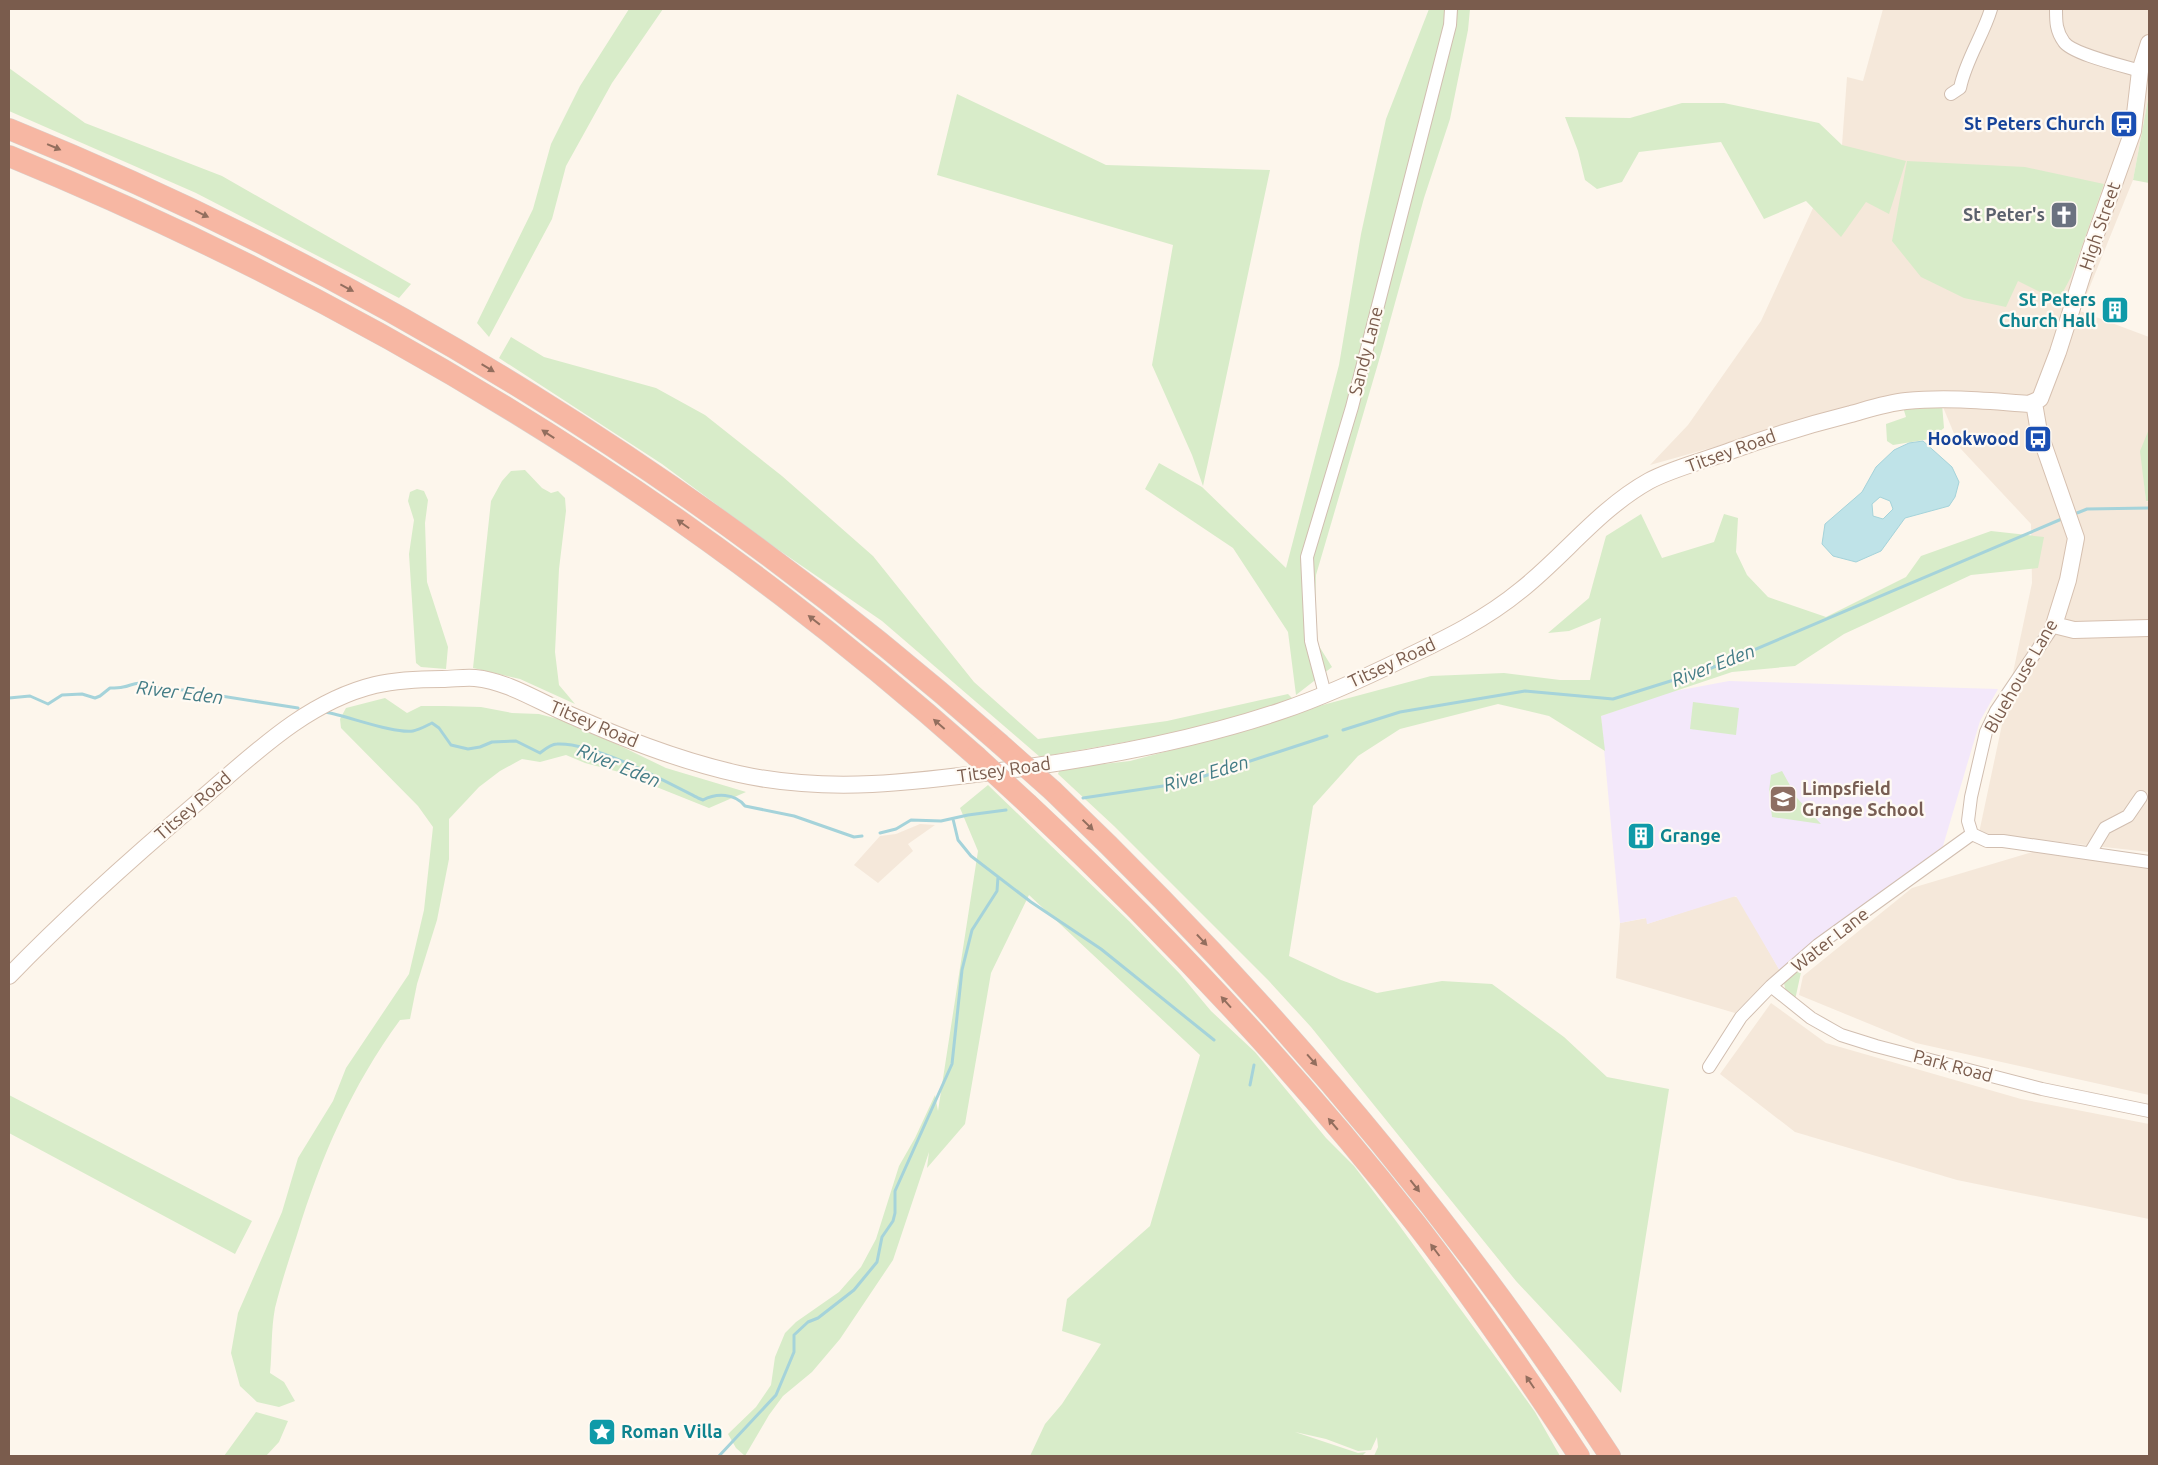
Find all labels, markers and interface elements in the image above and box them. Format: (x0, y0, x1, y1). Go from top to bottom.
bus stop icon: St Peters Church (2109, 109, 2139, 139)
place label: St Peters Church (1964, 113, 2105, 133)
one-way arrow (47, 144, 61, 152)
street label: High Street (2075, 179, 2123, 272)
church icon: St Peter's (2049, 200, 2079, 230)
place label: St Peter's (1963, 204, 2045, 224)
one-way arrow (195, 210, 209, 218)
one-way arrow (340, 283, 354, 292)
place label: St Peters Church Hall (1999, 289, 2097, 330)
building icon: St Peters Church Hall (2100, 295, 2130, 325)
street label: Sandy Lane (1344, 304, 1386, 397)
one-way arrow (482, 363, 495, 372)
bus stop icon: Hookwood (2023, 424, 2053, 454)
street label: Titsey Road (1683, 425, 1778, 476)
place label: Hookwood (1928, 428, 2019, 448)
one-way arrow (541, 429, 555, 439)
one-way arrow (676, 519, 690, 529)
one-way arrow (808, 615, 821, 626)
street label: Bluehouse Lane (1979, 615, 2061, 736)
street label: Titsey Road (1345, 633, 1438, 691)
water label: River Eden (1668, 639, 1758, 691)
water label: River Eden (135, 676, 225, 708)
street label: Titsey Road (547, 696, 642, 751)
one-way arrow (933, 718, 946, 729)
water label: River Eden (574, 738, 664, 792)
water label: River Eden (1161, 750, 1251, 796)
street label: Titsey Road (956, 753, 1052, 785)
street label: Titsey Road (150, 767, 234, 844)
place label: Limpsfield Grange School (1802, 778, 1925, 819)
school or university icon: Limpsfield Grange School (1768, 784, 1798, 814)
one-way arrow (1082, 819, 1094, 831)
building icon: Grange (1626, 821, 1656, 851)
place label: Grange (1660, 825, 1721, 845)
street label: Water Lane (1787, 903, 1872, 975)
one-way arrow (1196, 934, 1208, 946)
one-way arrow (1220, 996, 1232, 1008)
street label: Park Road (1911, 1045, 1995, 1085)
one-way arrow (1306, 1054, 1318, 1066)
one-way arrow (1327, 1118, 1338, 1131)
one-way arrow (1410, 1179, 1421, 1192)
one-way arrow (1430, 1244, 1441, 1257)
one-way arrow (1525, 1376, 1535, 1389)
place icon: Roman Villa (587, 1417, 617, 1447)
place label: Roman Villa (621, 1421, 722, 1441)

